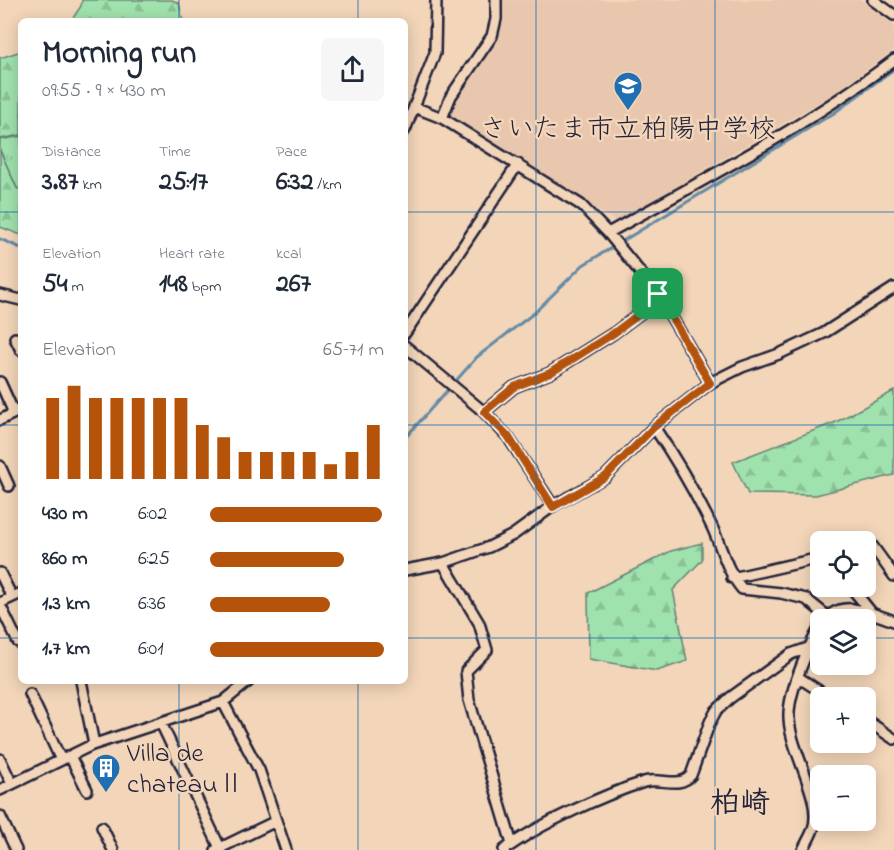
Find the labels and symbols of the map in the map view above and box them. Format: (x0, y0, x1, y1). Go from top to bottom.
school or university icon: さいたま市立柏陽中学校 (612, 70, 644, 112)
place label: さいたま市立柏陽中学校 (480, 111, 776, 150)
pin (632, 268, 683, 319)
place label: Villa de chateauⅡ (126, 735, 245, 805)
building icon: Villa de chateauⅡ (90, 752, 122, 794)
district label: 柏崎 (710, 783, 770, 827)

